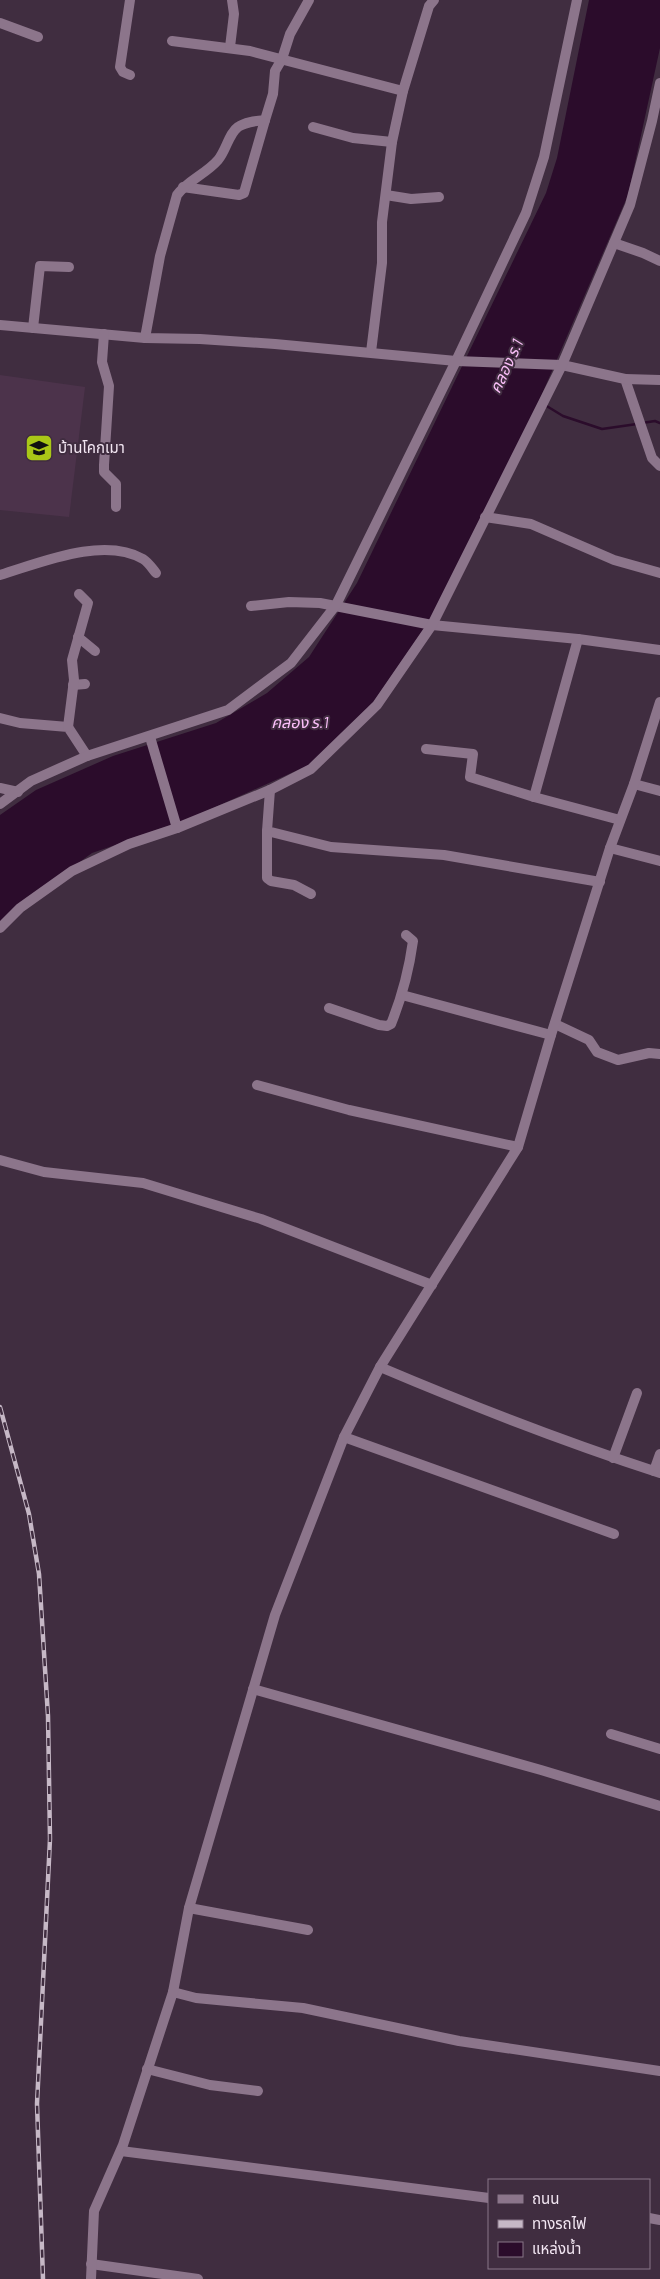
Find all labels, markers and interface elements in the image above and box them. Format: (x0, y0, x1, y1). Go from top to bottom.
water label: คลอง ร.1 (485, 335, 527, 396)
school or university icon: บ้านโคกเมา (24, 433, 54, 463)
place label: บ้านโคกเมา (58, 438, 125, 456)
water label: คลอง ร.1 (271, 712, 329, 731)
legend (488, 2179, 650, 2269)
text: ถนน (532, 2189, 559, 2207)
text: ทางรถไฟ (532, 2214, 586, 2232)
text: แหล่งน้ำ (532, 2238, 581, 2257)

